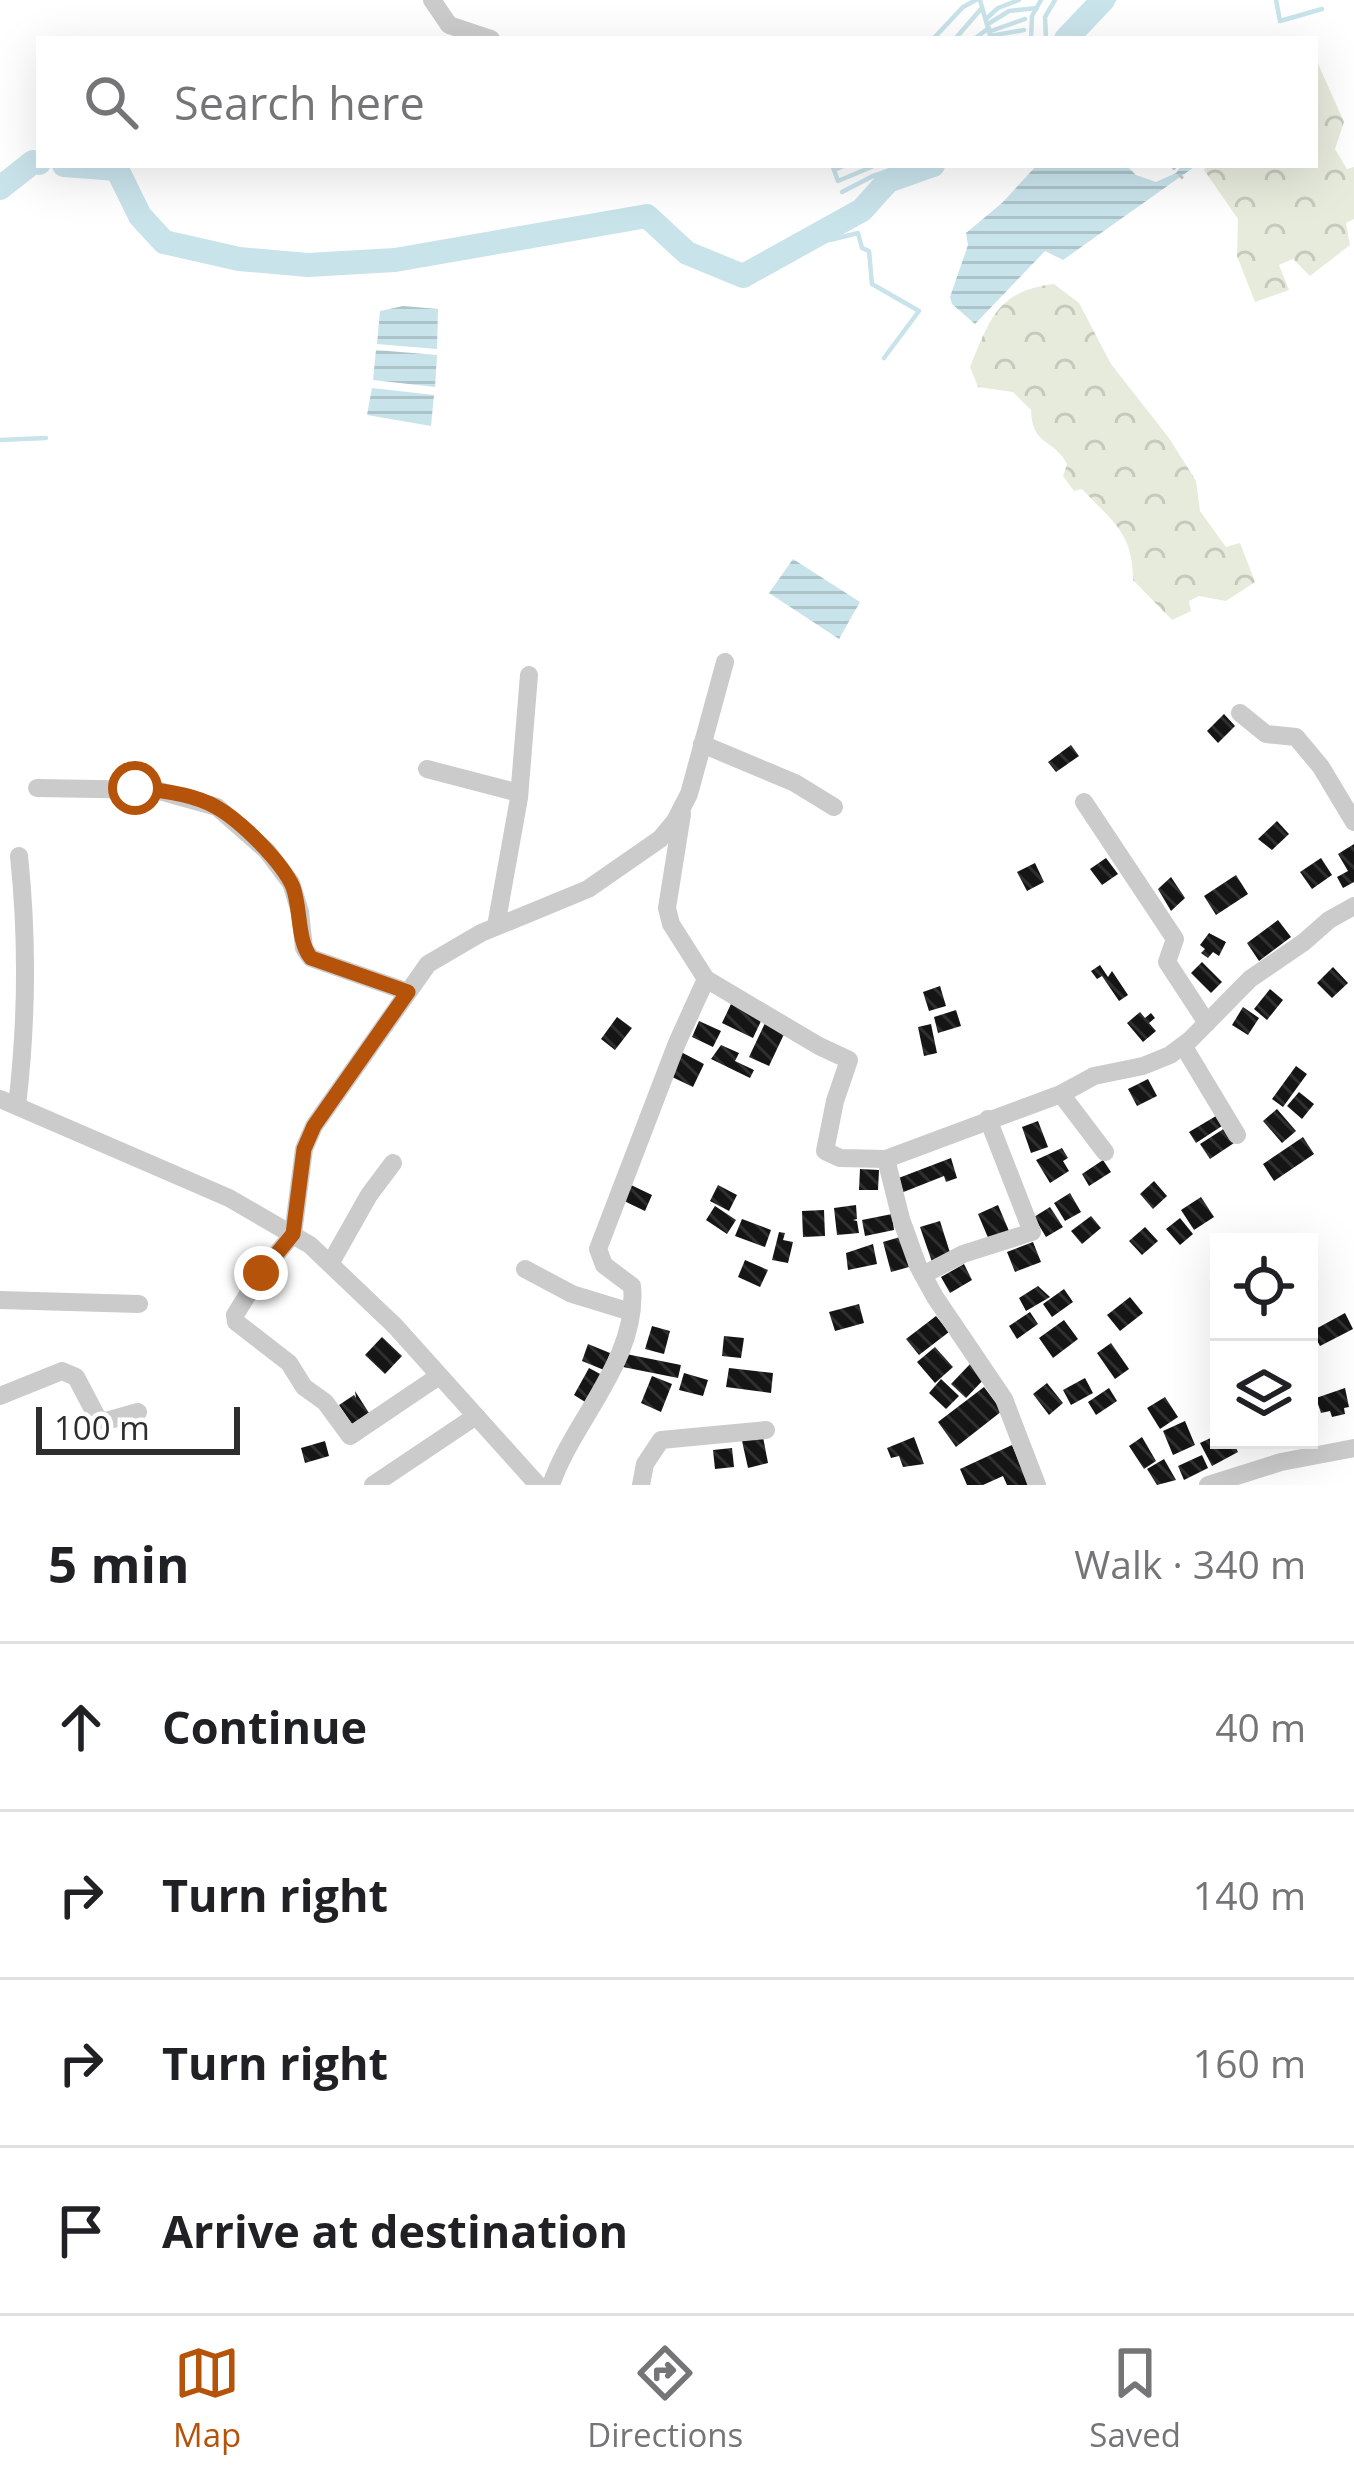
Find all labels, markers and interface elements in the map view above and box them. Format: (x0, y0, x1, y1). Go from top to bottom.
search box (36, 36, 1318, 168)
icon: search (78, 69, 144, 135)
text: Search here (174, 72, 425, 133)
route start (108, 761, 162, 815)
map controls (1210, 1233, 1318, 1449)
button: locate (1210, 1233, 1318, 1341)
route end (234, 1246, 288, 1300)
button: layers (1210, 1341, 1318, 1449)
scale bar (36, 1401, 240, 1454)
text: 100 m (54, 1405, 150, 1450)
text: 5 min (48, 1528, 190, 1598)
text: Walk · 340 m (1074, 1537, 1306, 1590)
icon: ahead (48, 1694, 114, 1760)
text: Continue (162, 1696, 367, 1757)
text: 40 m (1215, 1700, 1306, 1753)
icon: right (48, 1862, 114, 1928)
text: Turn right (162, 1864, 388, 1925)
text: 140 m (1193, 1868, 1306, 1921)
icon: right (48, 2030, 114, 2096)
text: Turn right (162, 2032, 388, 2093)
text: 160 m (1193, 2036, 1306, 2089)
icon: arrive (48, 2198, 114, 2264)
text: Arrive at destination (162, 2200, 628, 2261)
tab: Map (173, 2340, 241, 2457)
tab: Directions (587, 2340, 743, 2457)
tab: Saved (1089, 2340, 1181, 2457)

